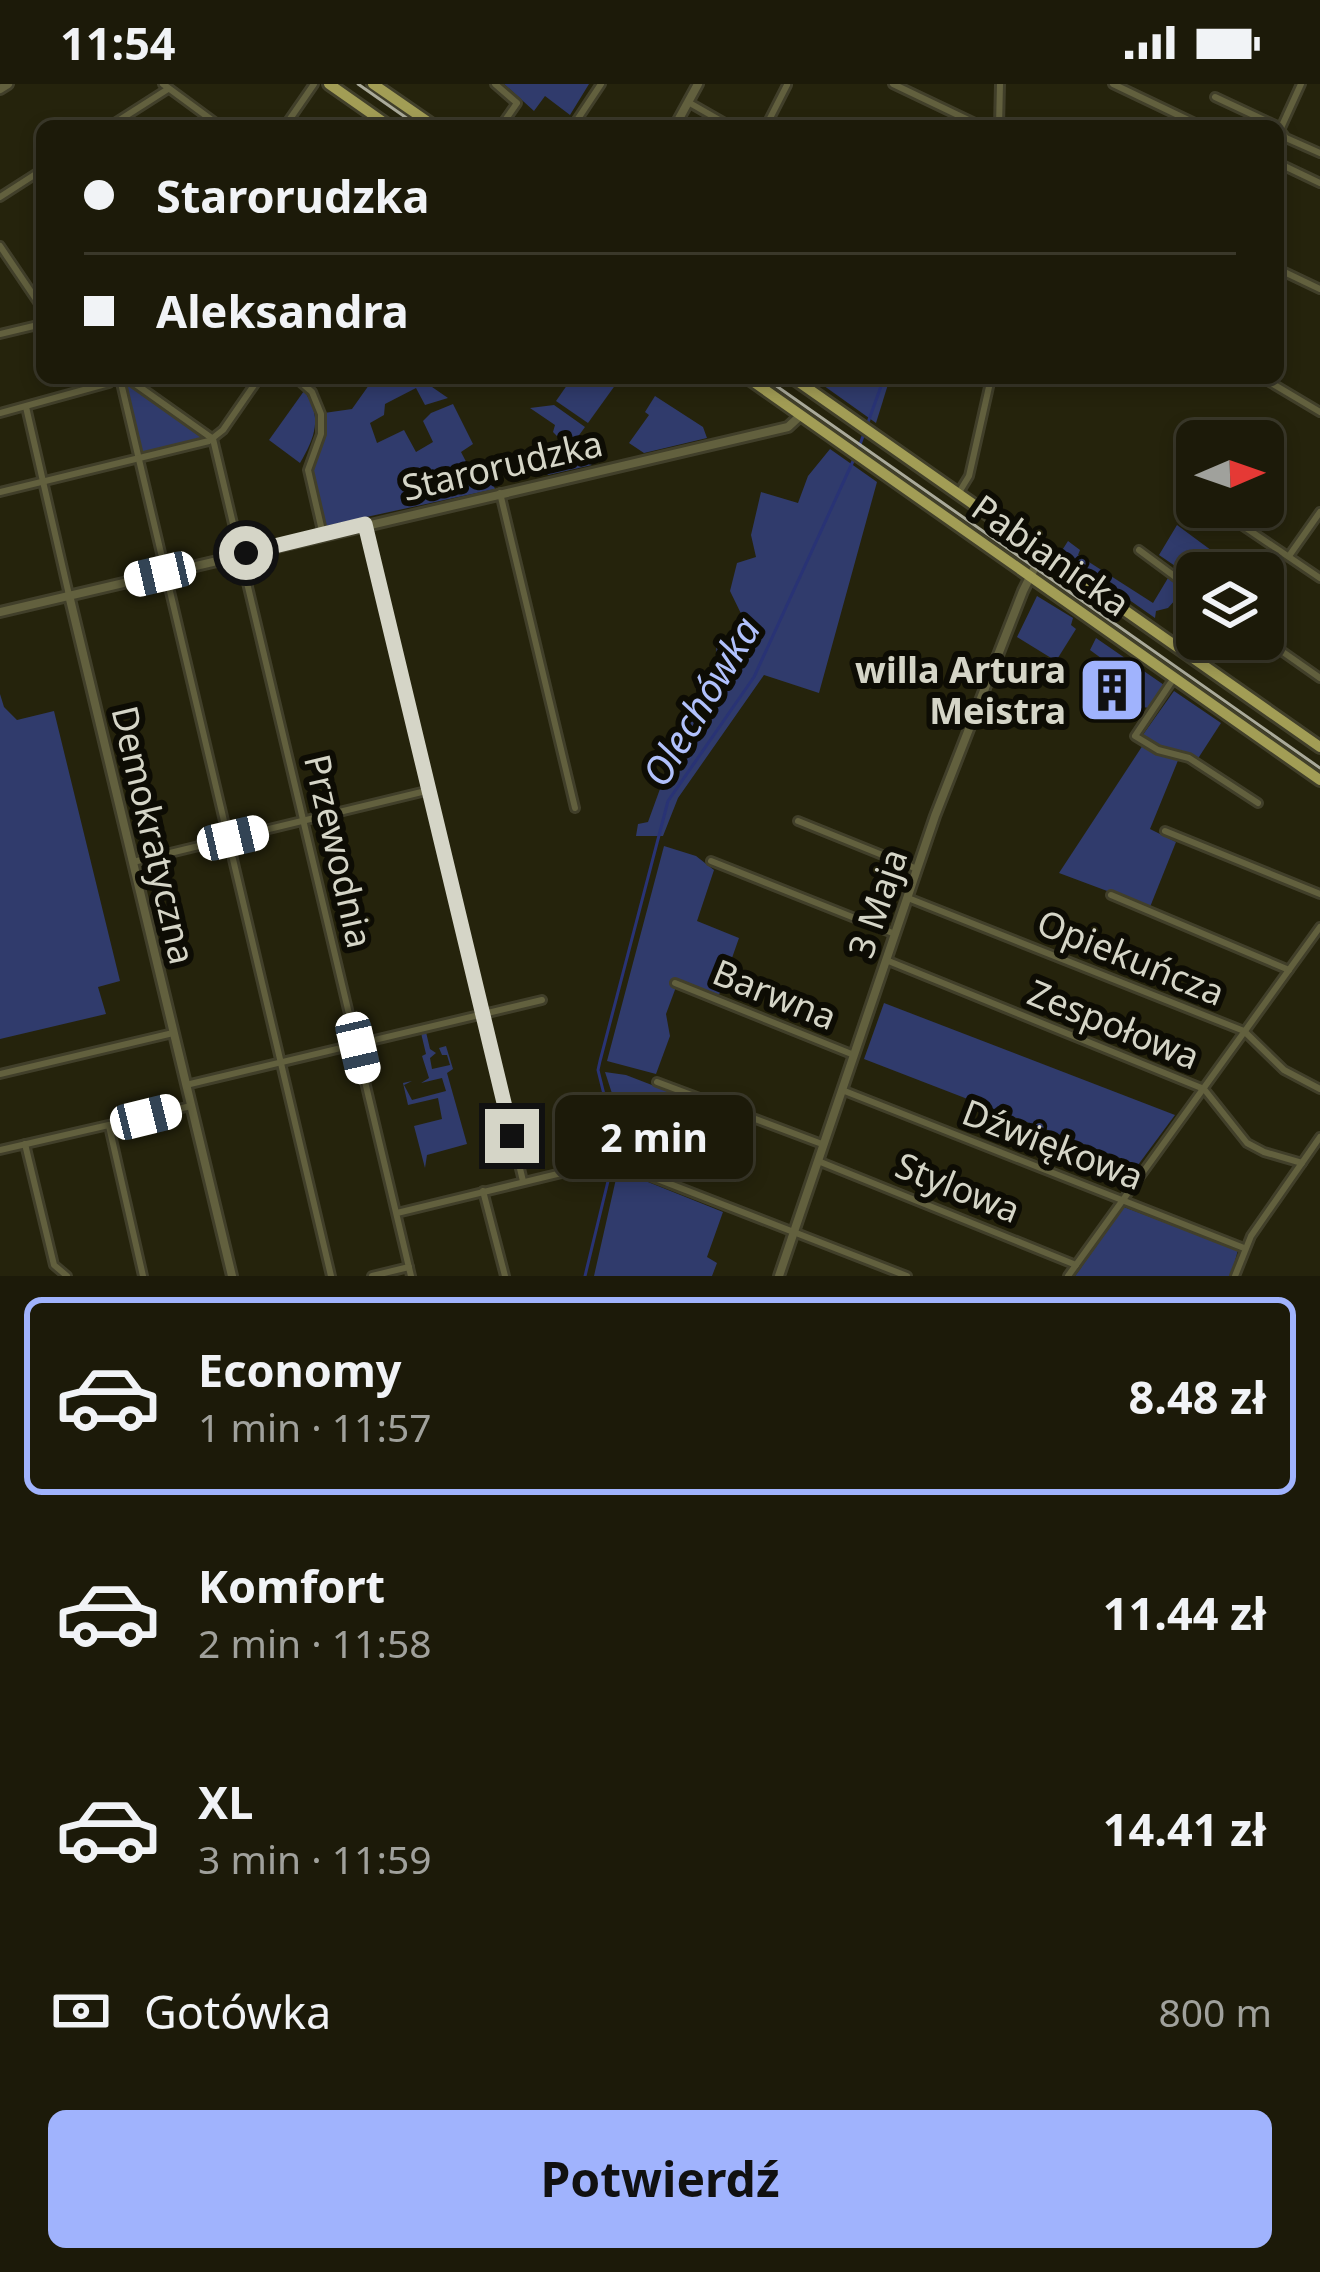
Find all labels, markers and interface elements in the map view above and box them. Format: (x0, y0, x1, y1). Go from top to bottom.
text: 11:54 (60, 12, 176, 73)
text: Starorudzka (156, 165, 429, 226)
text: Aleksandra (156, 280, 409, 341)
street label: Starorudzka (397, 418, 607, 512)
north arrow (1176, 420, 1284, 528)
map controls (1176, 420, 1284, 660)
street label: Pabianicka (962, 483, 1140, 627)
route start (219, 526, 273, 580)
car (121, 548, 199, 600)
button: layers (1176, 552, 1284, 660)
water label: Olechówka (629, 606, 771, 796)
place label: willa Artura Meistra (855, 645, 1066, 735)
building icon: willa Artura Meistra (1077, 655, 1147, 725)
street label: Demokratyczna (100, 701, 208, 969)
street label: Przewodnia (293, 749, 385, 953)
car (194, 812, 272, 864)
street label: 3 Maja (836, 842, 918, 964)
street label: Opiekuńcza (1030, 897, 1232, 1017)
street label: Barwna (706, 947, 844, 1041)
street label: Zespołowa (1021, 967, 1207, 1081)
car (332, 1009, 384, 1087)
street label: Dźwiękowa (956, 1087, 1150, 1201)
car (107, 1091, 185, 1143)
callout: 2 min (554, 1094, 752, 1178)
route end (485, 1109, 539, 1163)
text: 2 min (600, 1110, 708, 1163)
street label: Stylowa (889, 1140, 1027, 1234)
text: Economy (198, 1339, 402, 1400)
icon: car (54, 1342, 162, 1450)
text: 8.48 zł (1129, 1366, 1266, 1427)
text: 1 min · 11:57 (198, 1400, 432, 1453)
text: Komfort (198, 1555, 385, 1616)
icon: car (54, 1558, 162, 1666)
text: 11.44 zł (1103, 1582, 1266, 1643)
text: 2 min · 11:58 (198, 1616, 432, 1669)
text: XL (198, 1771, 253, 1832)
icon: car (54, 1774, 162, 1882)
text: 14.41 zł (1103, 1798, 1266, 1859)
text: 3 min · 11:59 (198, 1832, 432, 1885)
icon: cash (48, 1978, 114, 2044)
text: Gotówka (144, 1981, 331, 2042)
text: 800 m (1158, 1985, 1272, 2038)
button: Potwierdź (48, 2110, 1272, 2248)

